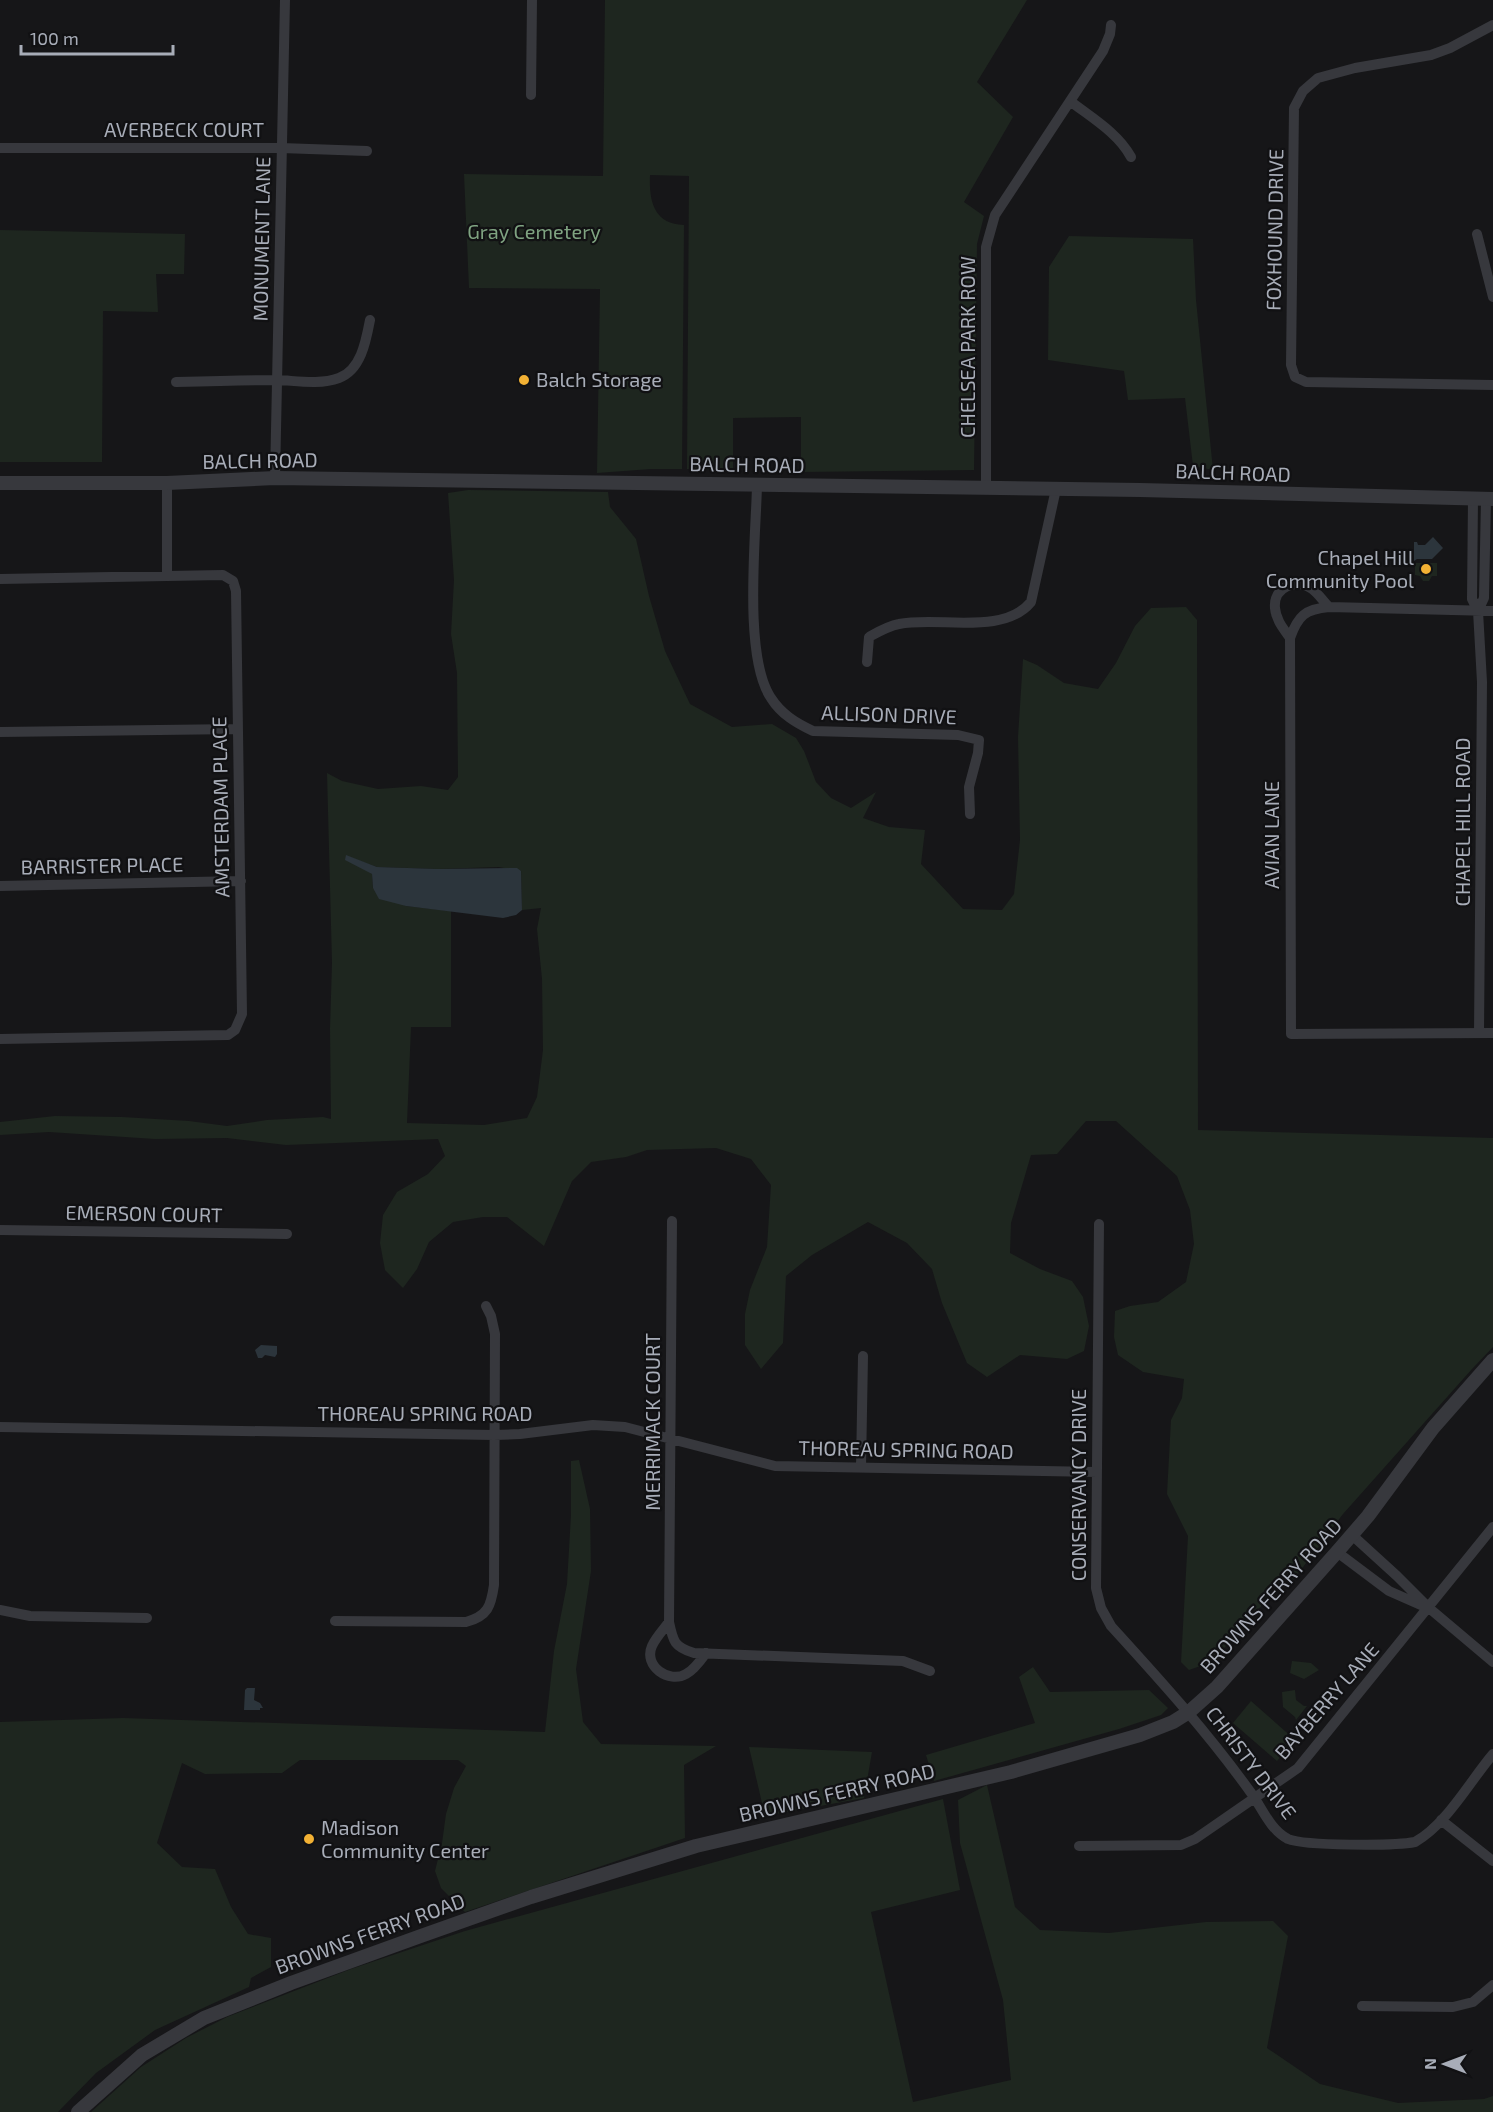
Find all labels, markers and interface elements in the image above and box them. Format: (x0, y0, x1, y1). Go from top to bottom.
scale bar (21, 18, 172, 56)
text: 100 m (30, 27, 79, 49)
street label: AVERBECK COURT (104, 117, 264, 141)
street label: FOXHOUND DRIVE (1261, 149, 1287, 311)
street label: MONUMENT LANE (248, 156, 274, 322)
park label: Gray Cemetery (467, 219, 601, 243)
street label: CHELSEA PARK ROW (955, 256, 979, 438)
place label: Balch Storage (536, 367, 662, 391)
marker: Balch Storage (517, 373, 531, 387)
street label: BALCH ROAD (202, 447, 318, 473)
street label: BALCH ROAD (689, 451, 805, 477)
street label: BALCH ROAD (1175, 458, 1291, 486)
place label: Chapel Hill Community Pool (1266, 545, 1414, 592)
marker: Chapel Hill Community Pool (1419, 562, 1433, 576)
street label: ALLISON DRIVE (821, 700, 957, 728)
street label: AMSTERDAM PLACE (206, 716, 234, 898)
street label: CHAPEL HILL ROAD (1450, 738, 1474, 907)
street label: AVIAN LANE (1259, 781, 1283, 889)
street label: BARRISTER PLACE (20, 852, 184, 878)
street label: EMERSON COURT (65, 1200, 223, 1226)
street label: MERRIMACK COURT (640, 1333, 664, 1511)
street label: CONSERVANCY DRIVE (1066, 1389, 1090, 1581)
street label: THOREAU SPRING ROAD (317, 1401, 533, 1425)
street label: THOREAU SPRING ROAD (798, 1435, 1014, 1463)
street label: BROWNS FERRY ROAD (1194, 1513, 1346, 1678)
street label: BAYBERRY LANE (1269, 1637, 1383, 1764)
street label: CHRISTY DRIVE (1202, 1701, 1302, 1823)
street label: BROWNS FERRY ROAD (737, 1758, 937, 1826)
place label: Madison Community Center (321, 1815, 489, 1862)
marker: Madison Community Center (302, 1832, 316, 1846)
street label: BROWNS FERRY ROAD (272, 1888, 468, 1979)
north arrow (1415, 2034, 1475, 2094)
text: N (1420, 2058, 1439, 2070)

